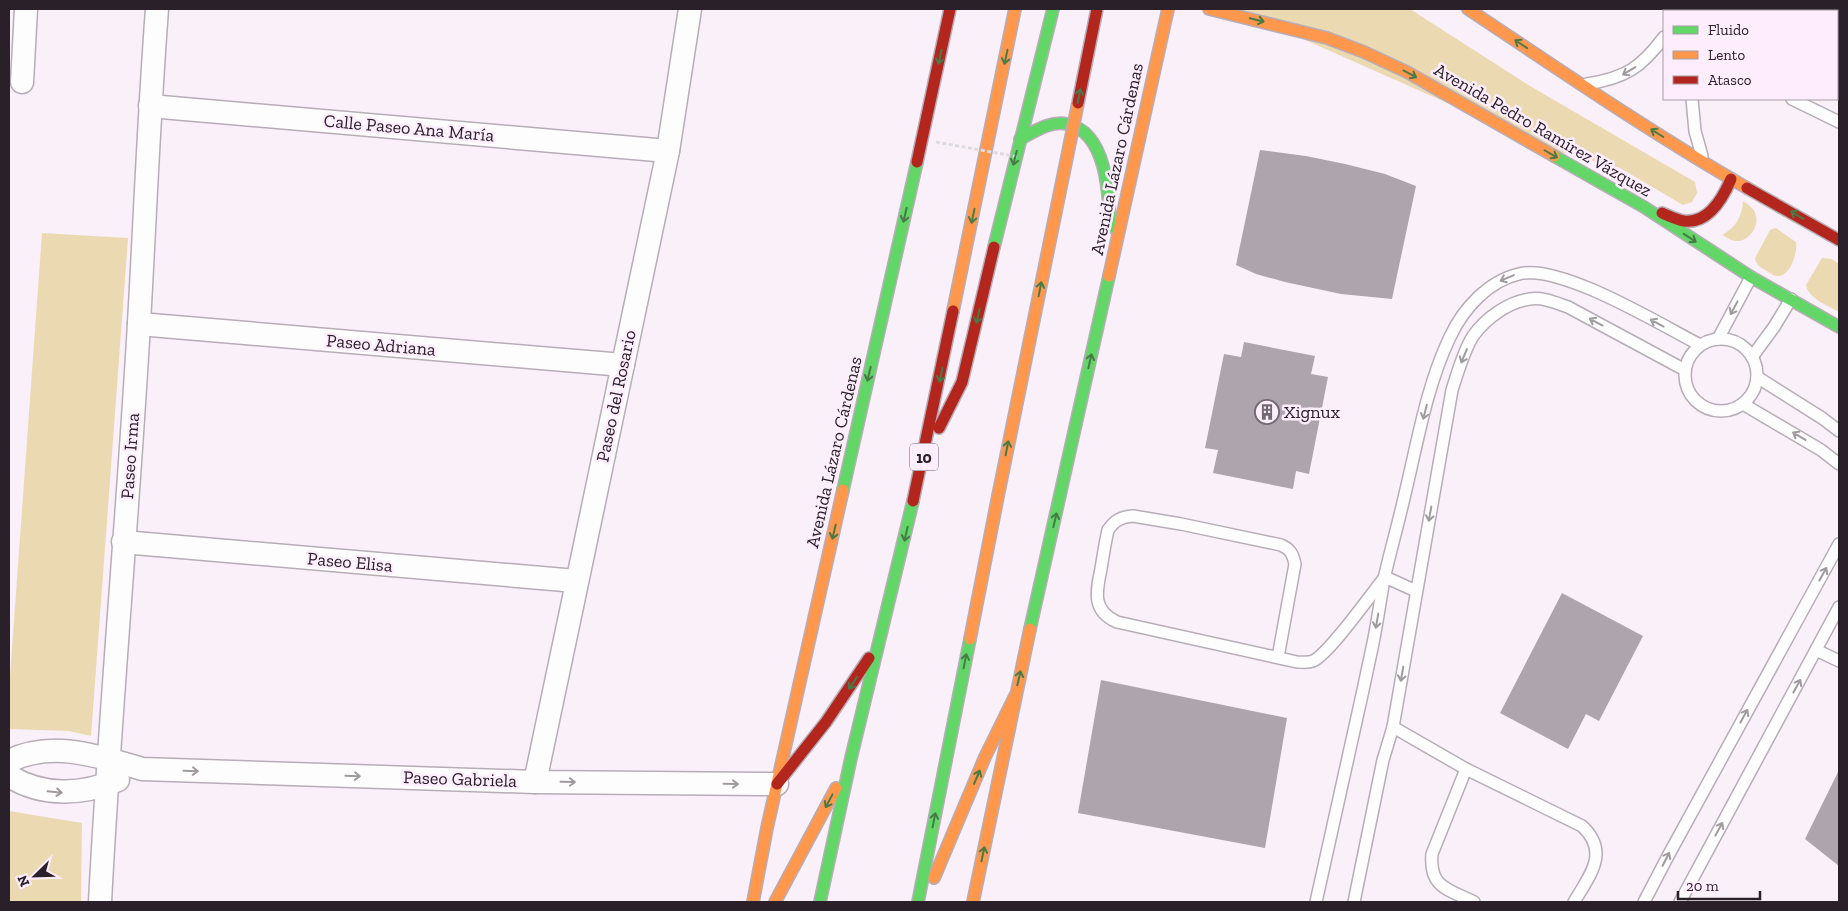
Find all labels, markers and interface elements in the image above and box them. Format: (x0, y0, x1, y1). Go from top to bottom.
legend (1663, 10, 1838, 100)
one-way arrow (1248, 16, 1264, 25)
text: Fluido (1708, 21, 1749, 39)
one-way arrow (1514, 39, 1528, 49)
text: Lento (1708, 46, 1745, 64)
one-way arrow (935, 48, 944, 64)
one-way arrow (1000, 48, 1010, 64)
street label: Avenida Pedro Ramírez Vázquez (1430, 59, 1656, 201)
street label: Avenida Lázaro Cárdenas (1086, 61, 1148, 257)
one-way arrow (1623, 66, 1637, 76)
one-way arrow (1402, 69, 1417, 79)
text: Atasco (1708, 71, 1752, 89)
one-way arrow (1075, 88, 1084, 104)
street label: Calle Paseo Ana María (323, 110, 495, 146)
one-way arrow (1650, 128, 1664, 138)
one-way arrow (1010, 149, 1019, 165)
one-way arrow (1543, 150, 1557, 160)
one-way arrow (900, 207, 909, 223)
one-way arrow (968, 207, 977, 223)
one-way arrow (1790, 210, 1804, 221)
one-way arrow (1683, 233, 1697, 243)
one-way arrow (1500, 274, 1515, 284)
one-way arrow (1036, 282, 1045, 298)
one-way arrow (1729, 300, 1739, 315)
one-way arrow (973, 307, 982, 323)
one-way arrow (1589, 317, 1604, 327)
one-way arrow (1650, 318, 1665, 327)
street label: Paseo del Rosario (591, 328, 641, 464)
street label: Paseo Adriana (325, 329, 437, 361)
one-way arrow (1459, 348, 1469, 363)
street label: Avenida Lázaro Cárdenas (801, 354, 867, 550)
one-way arrow (1086, 354, 1095, 370)
one-way arrow (864, 365, 874, 381)
one-way arrow (935, 367, 945, 383)
building icon: Xignux (1254, 399, 1280, 425)
place label: Xignux (1284, 401, 1340, 423)
one-way arrow (1420, 403, 1430, 419)
street label: Paseo Irma (116, 412, 144, 500)
one-way arrow (1793, 431, 1807, 441)
one-way arrow (1003, 441, 1013, 457)
road number: 10 (910, 444, 938, 471)
one-way arrow (1424, 506, 1434, 522)
one-way arrow (1051, 512, 1060, 528)
one-way arrow (829, 524, 838, 540)
one-way arrow (901, 525, 910, 541)
street label: Paseo Elisa (306, 547, 394, 577)
one-way arrow (1819, 567, 1828, 582)
one-way arrow (1371, 613, 1381, 629)
one-way arrow (961, 653, 971, 669)
one-way arrow (1396, 666, 1406, 682)
one-way arrow (1015, 671, 1024, 687)
one-way arrow (848, 675, 858, 689)
one-way arrow (1793, 679, 1802, 694)
one-way arrow (1740, 710, 1750, 724)
one-way arrow (182, 766, 199, 776)
street label: Paseo Gabriela (403, 766, 518, 792)
one-way arrow (972, 770, 982, 785)
one-way arrow (344, 771, 361, 781)
one-way arrow (560, 777, 576, 787)
one-way arrow (722, 779, 738, 789)
one-way arrow (46, 787, 62, 797)
one-way arrow (824, 794, 834, 809)
one-way arrow (930, 812, 940, 828)
one-way arrow (1715, 822, 1725, 836)
one-way arrow (978, 847, 988, 863)
north arrow (10, 851, 60, 901)
one-way arrow (1661, 851, 1671, 866)
scale bar (1678, 868, 1760, 900)
text: N (13, 872, 33, 889)
text: 20 m (1686, 877, 1719, 895)

